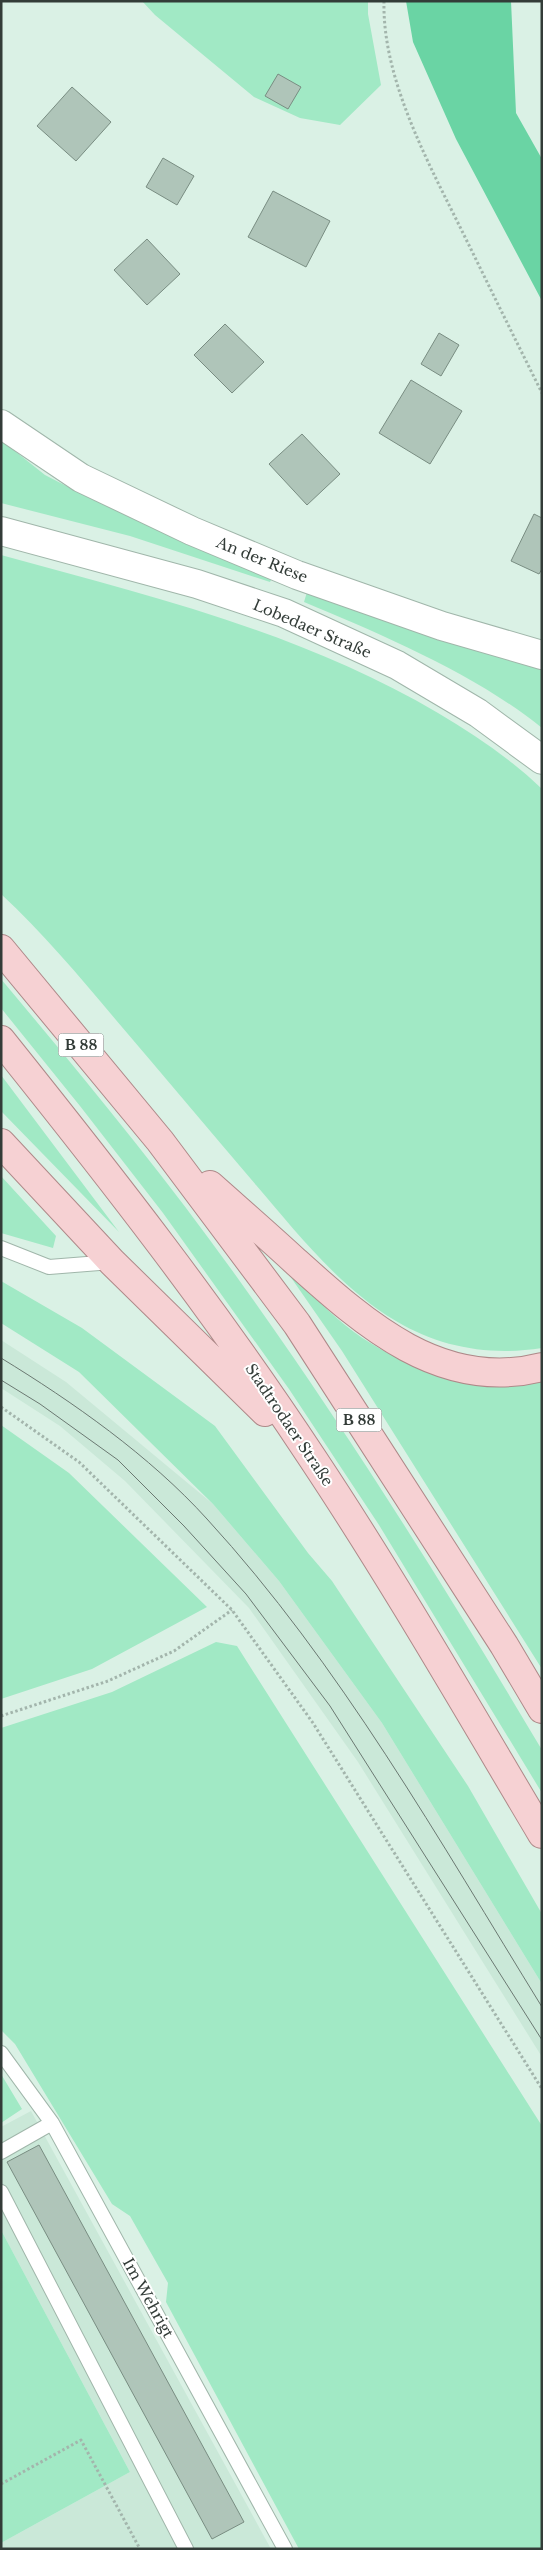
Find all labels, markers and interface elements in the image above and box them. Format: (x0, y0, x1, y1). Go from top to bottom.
street label: An der Riese (213, 532, 311, 587)
street label: Lobedaer Straße (250, 595, 374, 662)
road number: B 88 (58, 1034, 104, 1056)
street label: Stadtrodaer Straße (241, 1360, 338, 1490)
road number: B 88 (336, 1408, 382, 1432)
street label: Im Wehrigt (119, 2255, 178, 2341)

